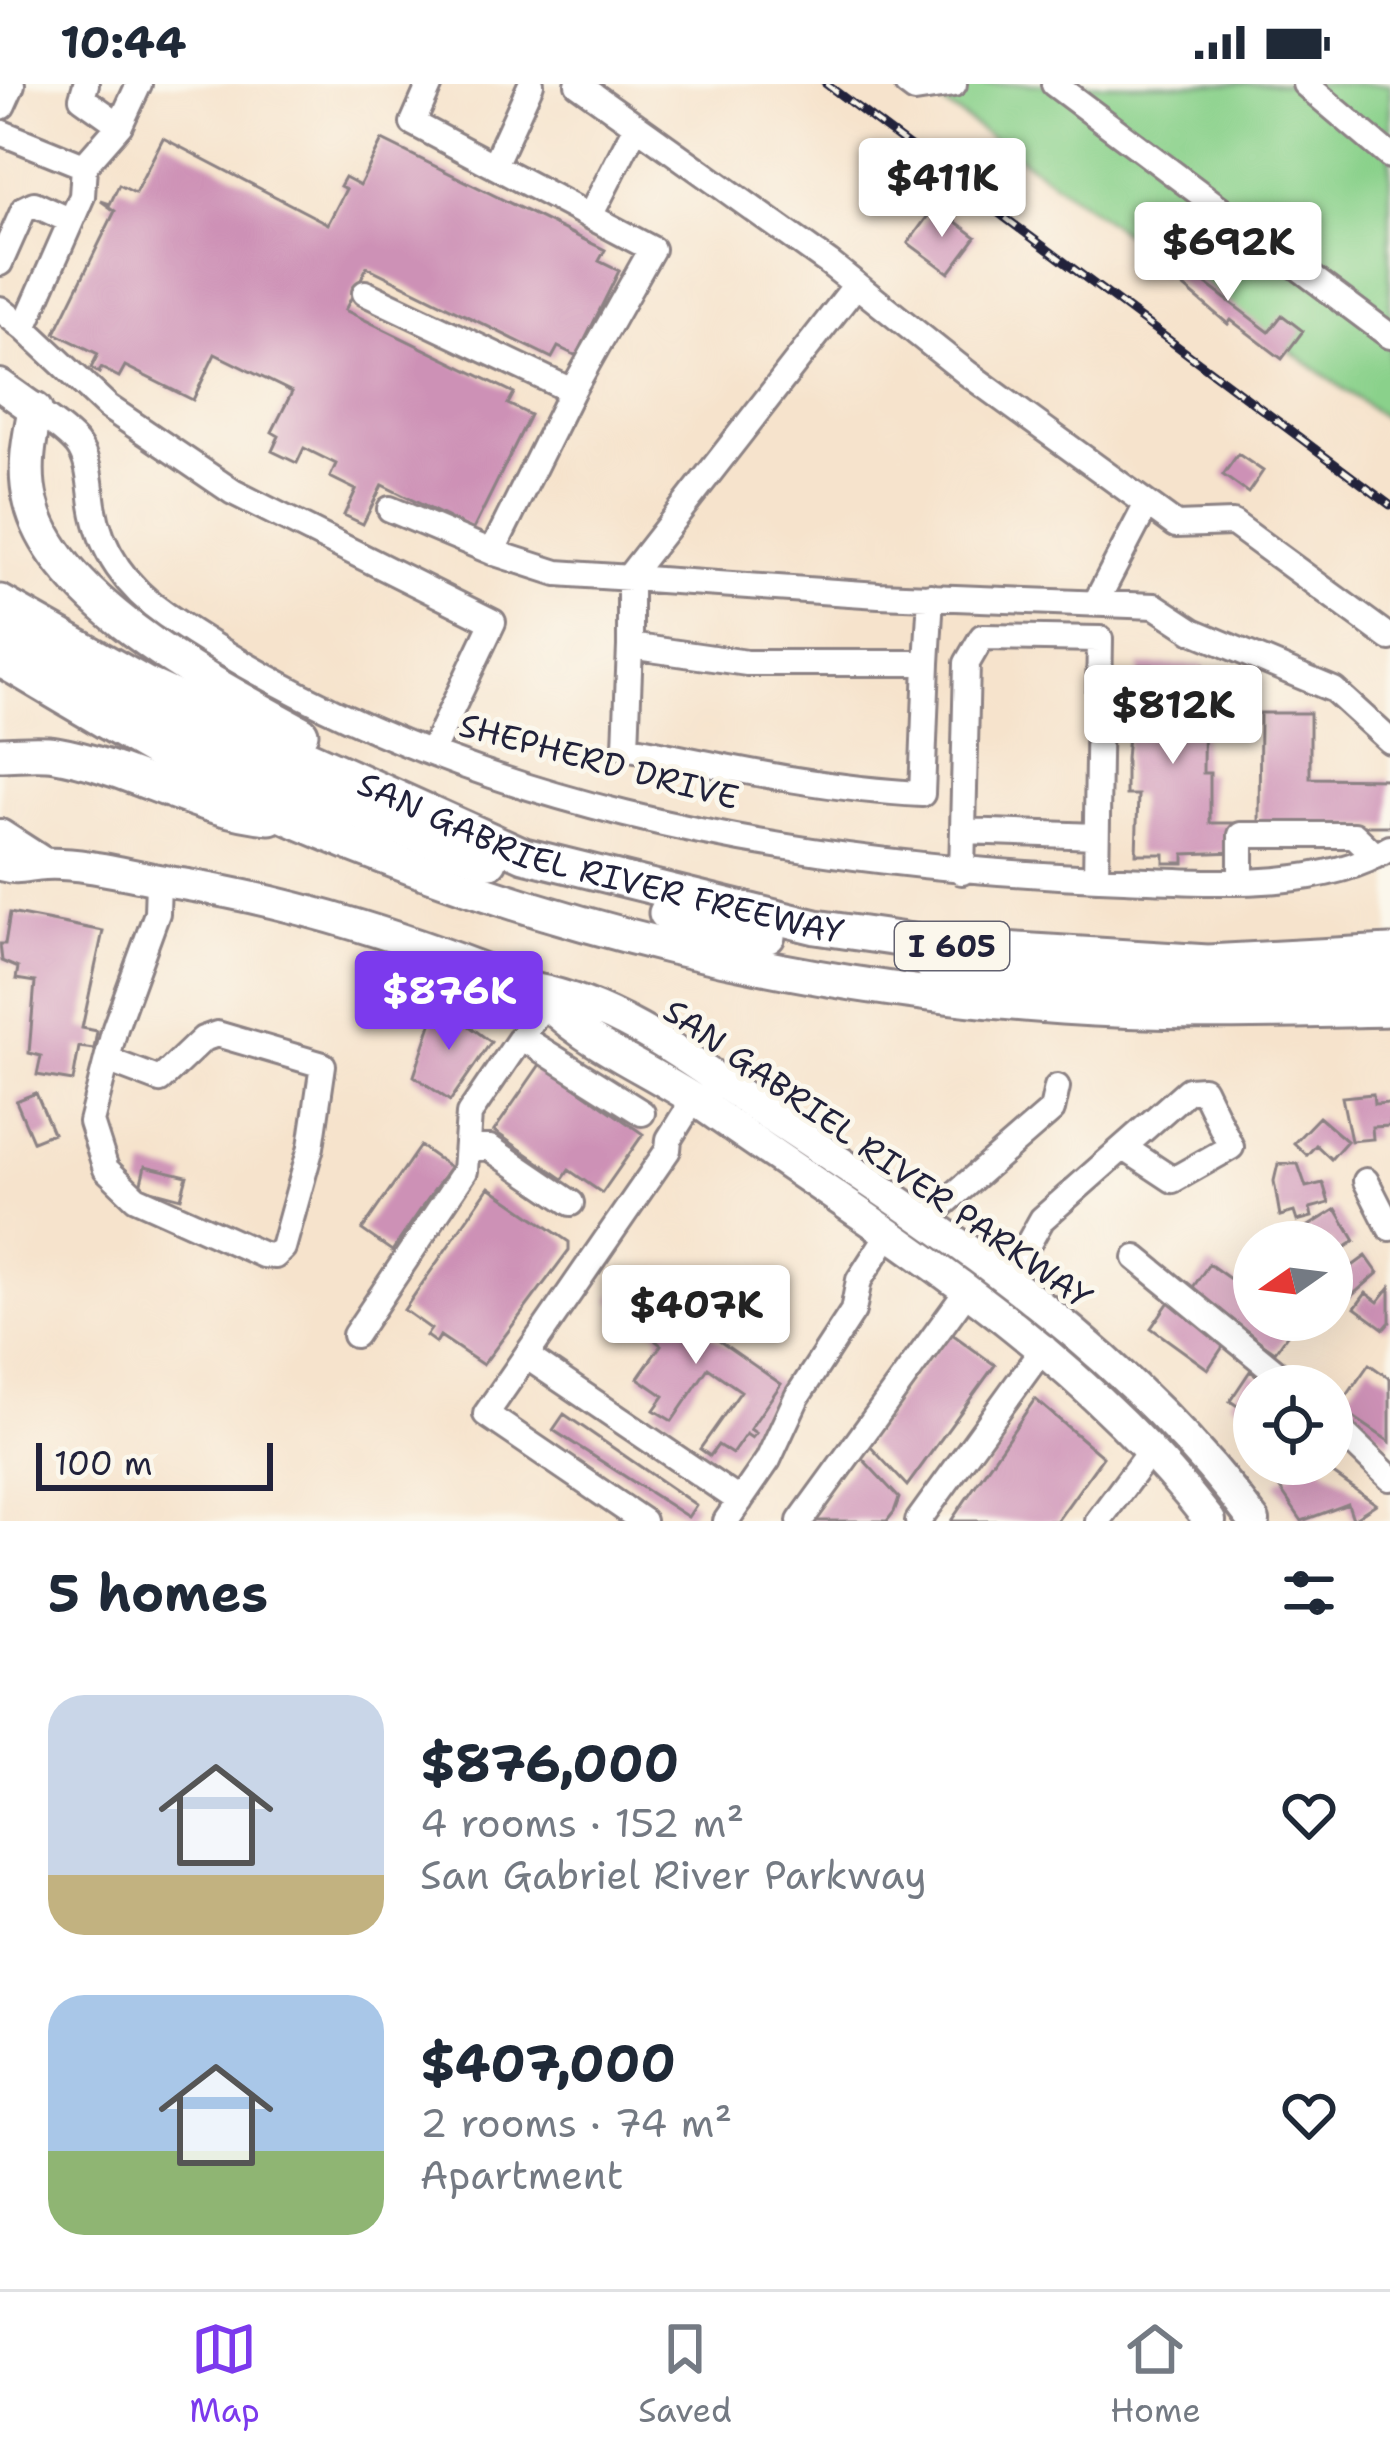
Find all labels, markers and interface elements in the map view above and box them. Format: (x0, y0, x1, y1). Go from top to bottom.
text: 10:44 (60, 12, 186, 72)
pin: $411K (858, 138, 1026, 240)
text: $411K (886, 151, 998, 203)
pin: $692K (1144, 202, 1312, 304)
text: $692K (1161, 215, 1295, 267)
pin: $812K (1089, 665, 1257, 767)
text: $812K (1111, 678, 1235, 730)
street label: SHEPHERD DRIVE (454, 702, 744, 820)
street label: SAN GABRIEL RIVER FREEWAY (351, 761, 847, 953)
road number: I 605 (895, 922, 1009, 970)
pin: $876K (365, 951, 533, 1053)
text: $876K (382, 964, 516, 1016)
street label: SAN GABRIEL RIVER PARKWAY (655, 988, 1101, 1320)
north arrow (1233, 1221, 1353, 1341)
map controls (1233, 1221, 1353, 1485)
pin: $407K (612, 1265, 780, 1367)
text: $407K (629, 1278, 763, 1330)
button: locate (1233, 1365, 1353, 1485)
scale bar (36, 1437, 273, 1490)
text: 100 m (54, 1441, 153, 1486)
text: 5 homes (48, 1559, 268, 1627)
icon: filters (1276, 1560, 1342, 1626)
text: $876,000 (420, 1729, 679, 1797)
icon: home (144, 1743, 288, 1887)
icon: heart (1276, 1782, 1342, 1848)
text: 4 rooms · 152 m² (420, 1797, 744, 1849)
text: San Gabriel River Parkway (420, 1849, 927, 1901)
text: $407,000 (420, 2029, 676, 2097)
icon: home (144, 2043, 288, 2187)
icon: heart (1276, 2082, 1342, 2148)
text: 2 rooms · 74 m² (420, 2097, 732, 2149)
text: Apartment (420, 2149, 623, 2201)
tab: Map (189, 2316, 260, 2433)
tab: Saved (638, 2316, 732, 2433)
tab: Home (1110, 2316, 1201, 2433)

